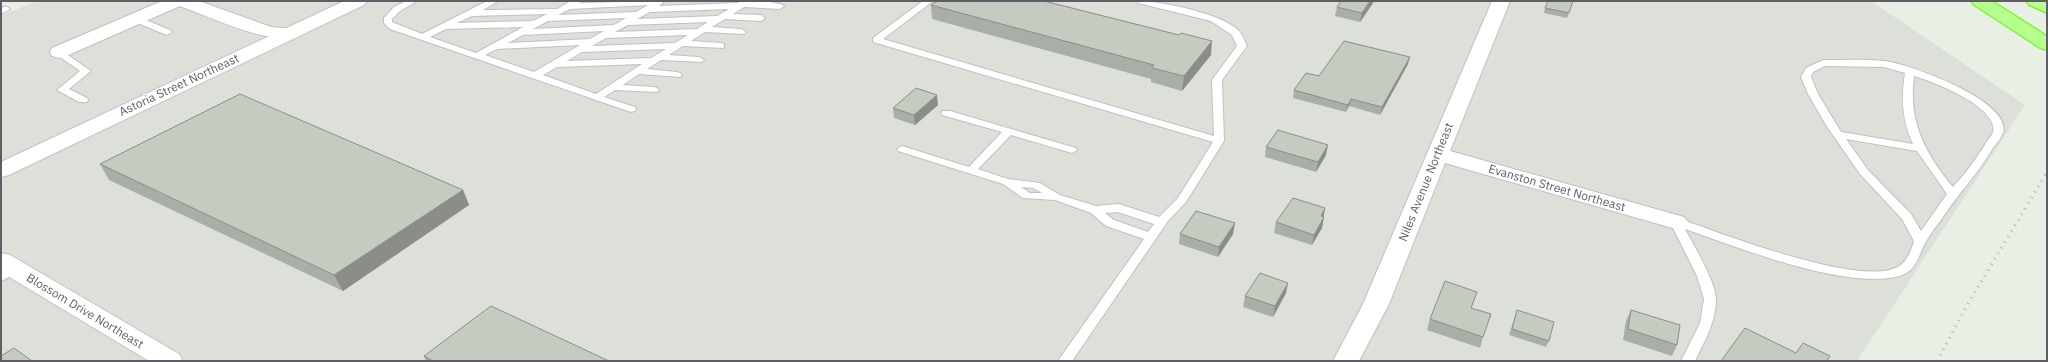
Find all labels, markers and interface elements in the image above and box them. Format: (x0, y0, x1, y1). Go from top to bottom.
street label: Astoria Street Northeast (117, 50, 241, 119)
street label: Niles Avenue Northeast (1395, 120, 1456, 243)
street label: Evanston Street Northeast (1487, 161, 1627, 214)
street label: Blossom Drive Northeast (24, 270, 146, 351)

